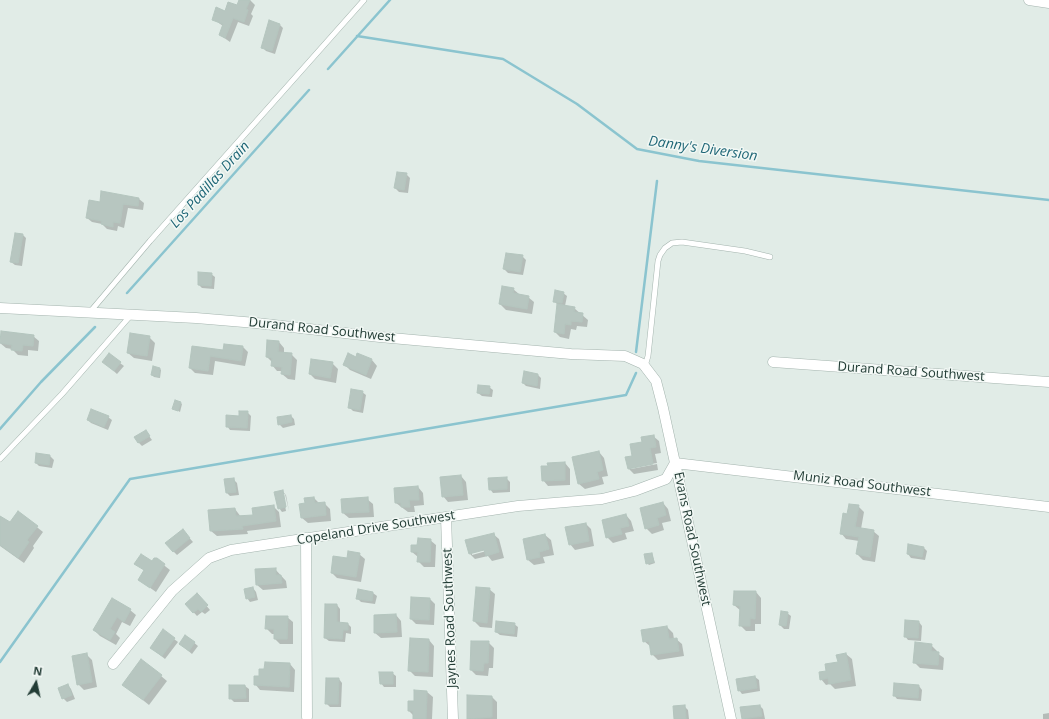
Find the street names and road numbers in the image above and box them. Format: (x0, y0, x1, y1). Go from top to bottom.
street label: Durand Road Southwest (248, 315, 396, 345)
street label: Durand Road Southwest (837, 359, 985, 385)
street label: Muniz Road Southwest (792, 468, 932, 500)
street label: Evans Road Southwest (670, 471, 714, 607)
street label: Copeland Drive Southwest (296, 508, 456, 548)
street label: Jaynes Road Southwest (440, 548, 460, 688)

